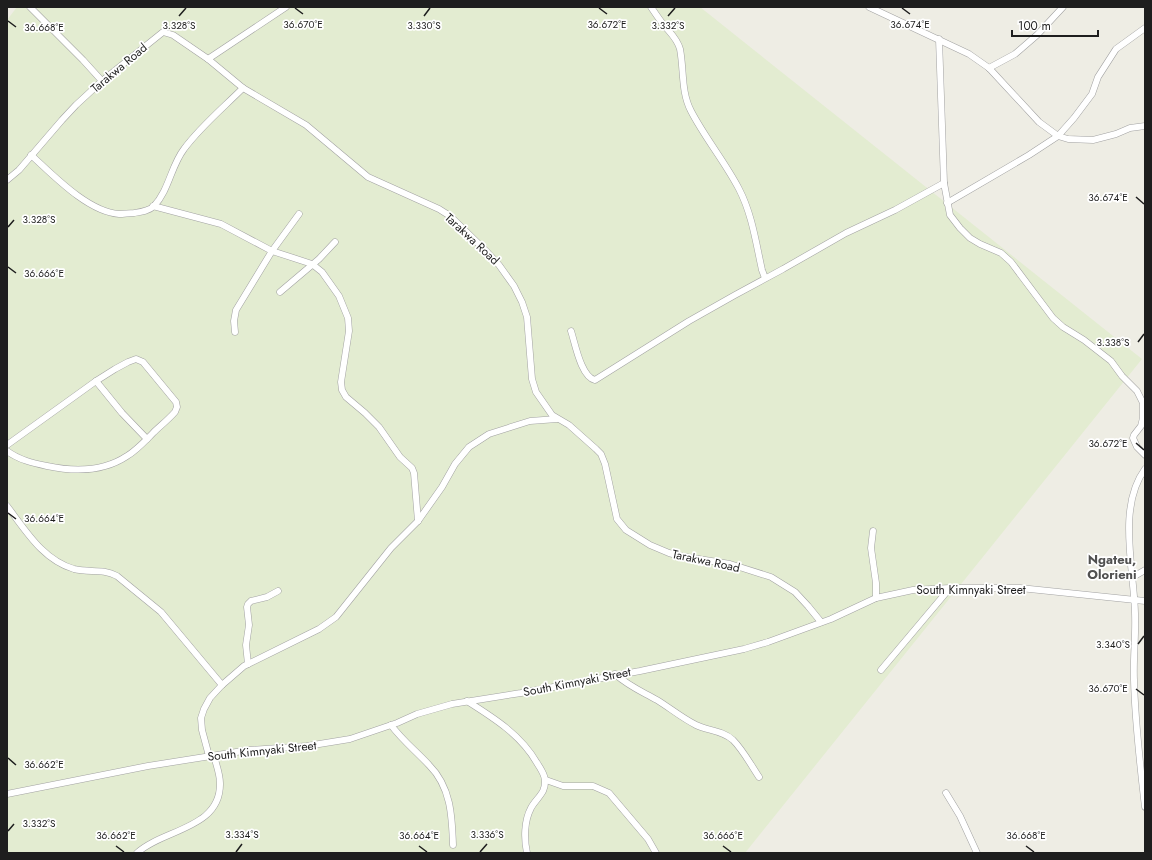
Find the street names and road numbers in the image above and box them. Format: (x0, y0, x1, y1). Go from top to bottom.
street label: Tarakwa Road (87, 39, 151, 97)
street label: Tarakwa Road (441, 209, 503, 269)
street label: Tarakwa Road (670, 545, 742, 577)
street label: South Kimnyaki Street (916, 581, 1026, 599)
street label: South Kimnyaki Street (522, 663, 633, 701)
street label: South Kimnyaki Street (207, 736, 317, 766)

